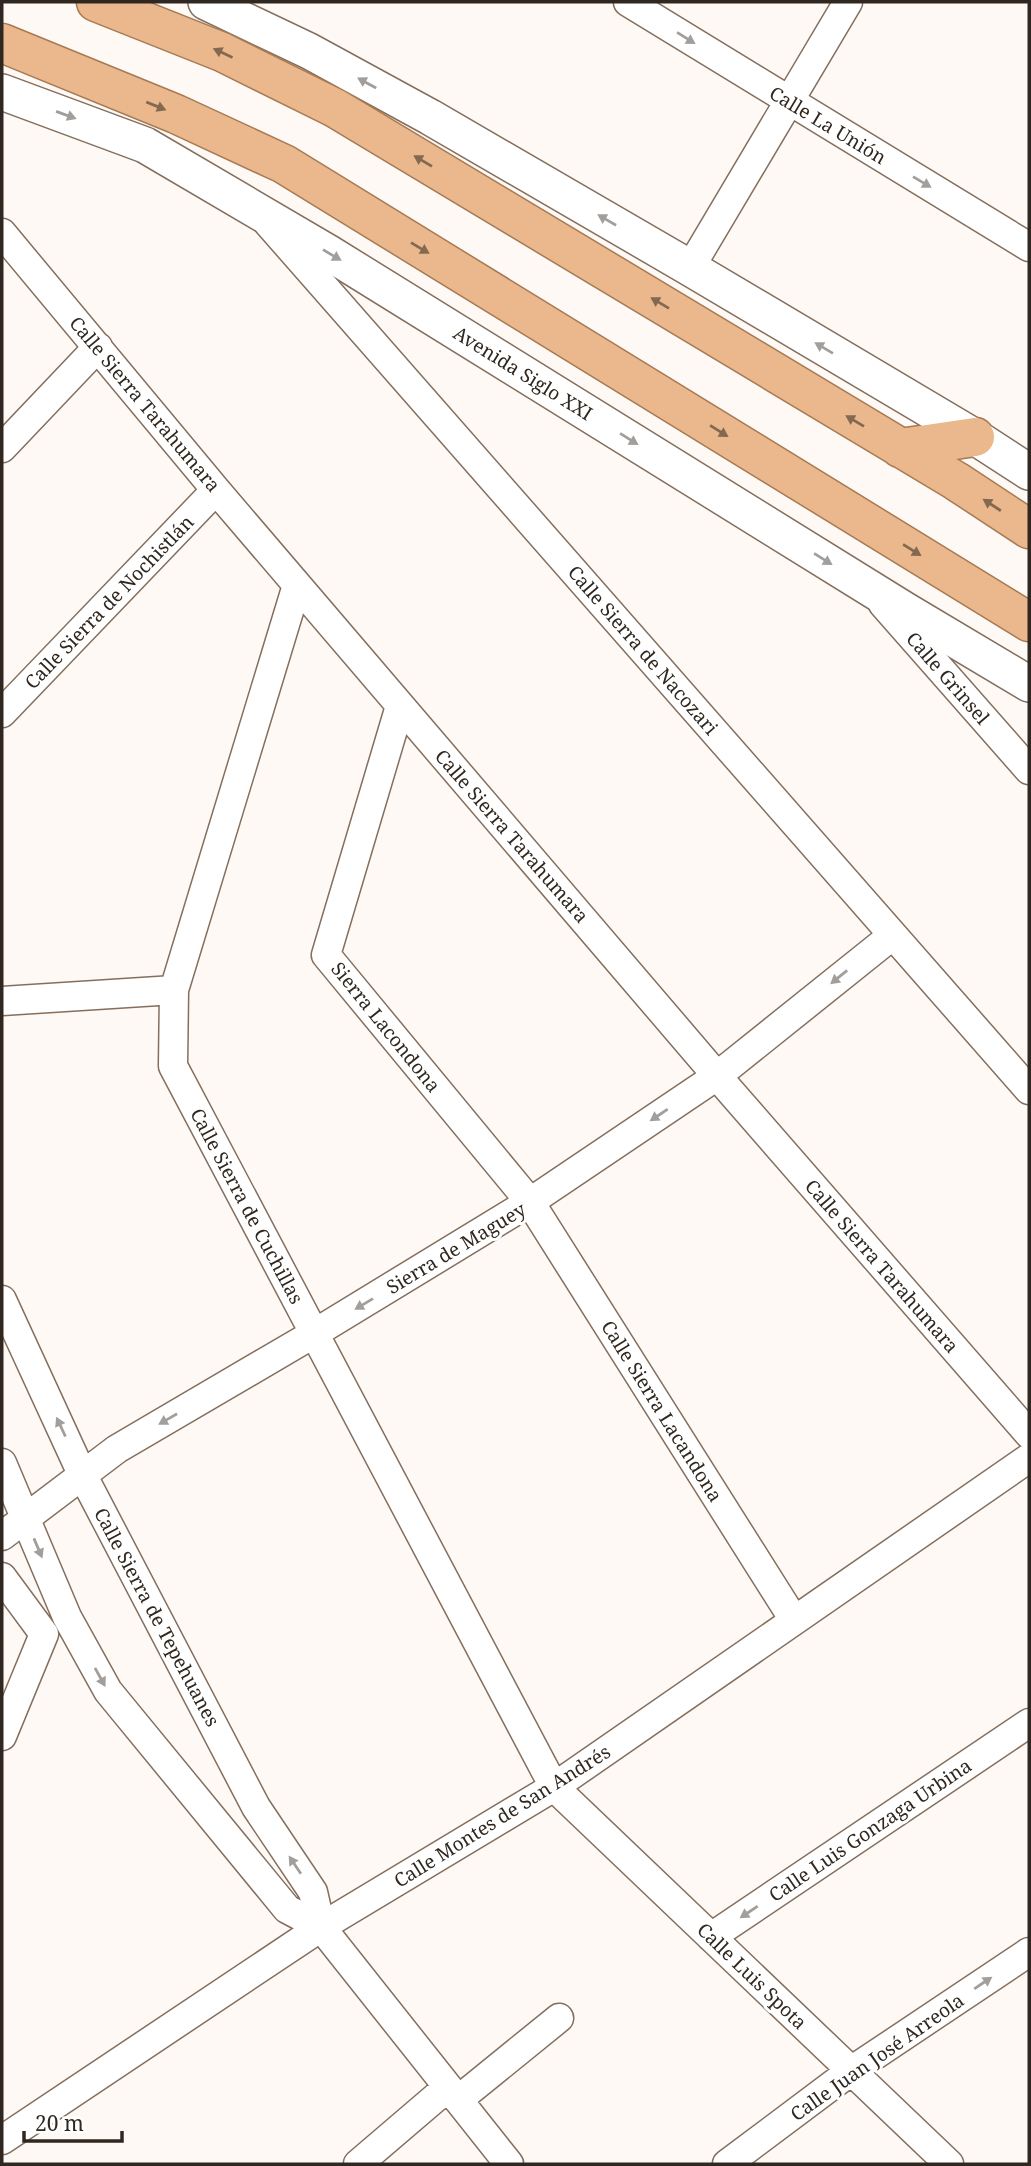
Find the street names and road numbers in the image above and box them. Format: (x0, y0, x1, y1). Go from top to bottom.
street label: Calle La Unión (765, 80, 891, 170)
street label: Calle Sierra Tarahumara (64, 311, 226, 497)
street label: Avenida Siglo XXI (448, 320, 598, 426)
street label: Calle Sierra de Nochistlán (19, 509, 199, 695)
street label: Calle Sierra de Nacozari (562, 560, 724, 740)
street label: Calle Grinsel (901, 626, 996, 730)
street label: Calle Sierra Tarahumara (429, 744, 595, 928)
street label: Sierra Lacondona (325, 956, 447, 1098)
street label: Calle Sierra de Cuchillas (184, 1104, 310, 1308)
street label: Calle Sierra Tarahumara (799, 1174, 965, 1358)
street label: Sierra de Maguey (381, 1196, 531, 1300)
street label: Calle Sierra Lacandona (595, 1315, 729, 1507)
street label: Calle Sierra de Tepehuanes (88, 1503, 226, 1731)
street label: Calle Montes de San Andrés (389, 1739, 615, 1893)
street label: Calle Luis Gonzaga Urbina (764, 1752, 976, 1908)
street label: Calle Luis Spota (692, 1917, 812, 2035)
street label: Calle Juan José Arreola (785, 1987, 969, 2127)

